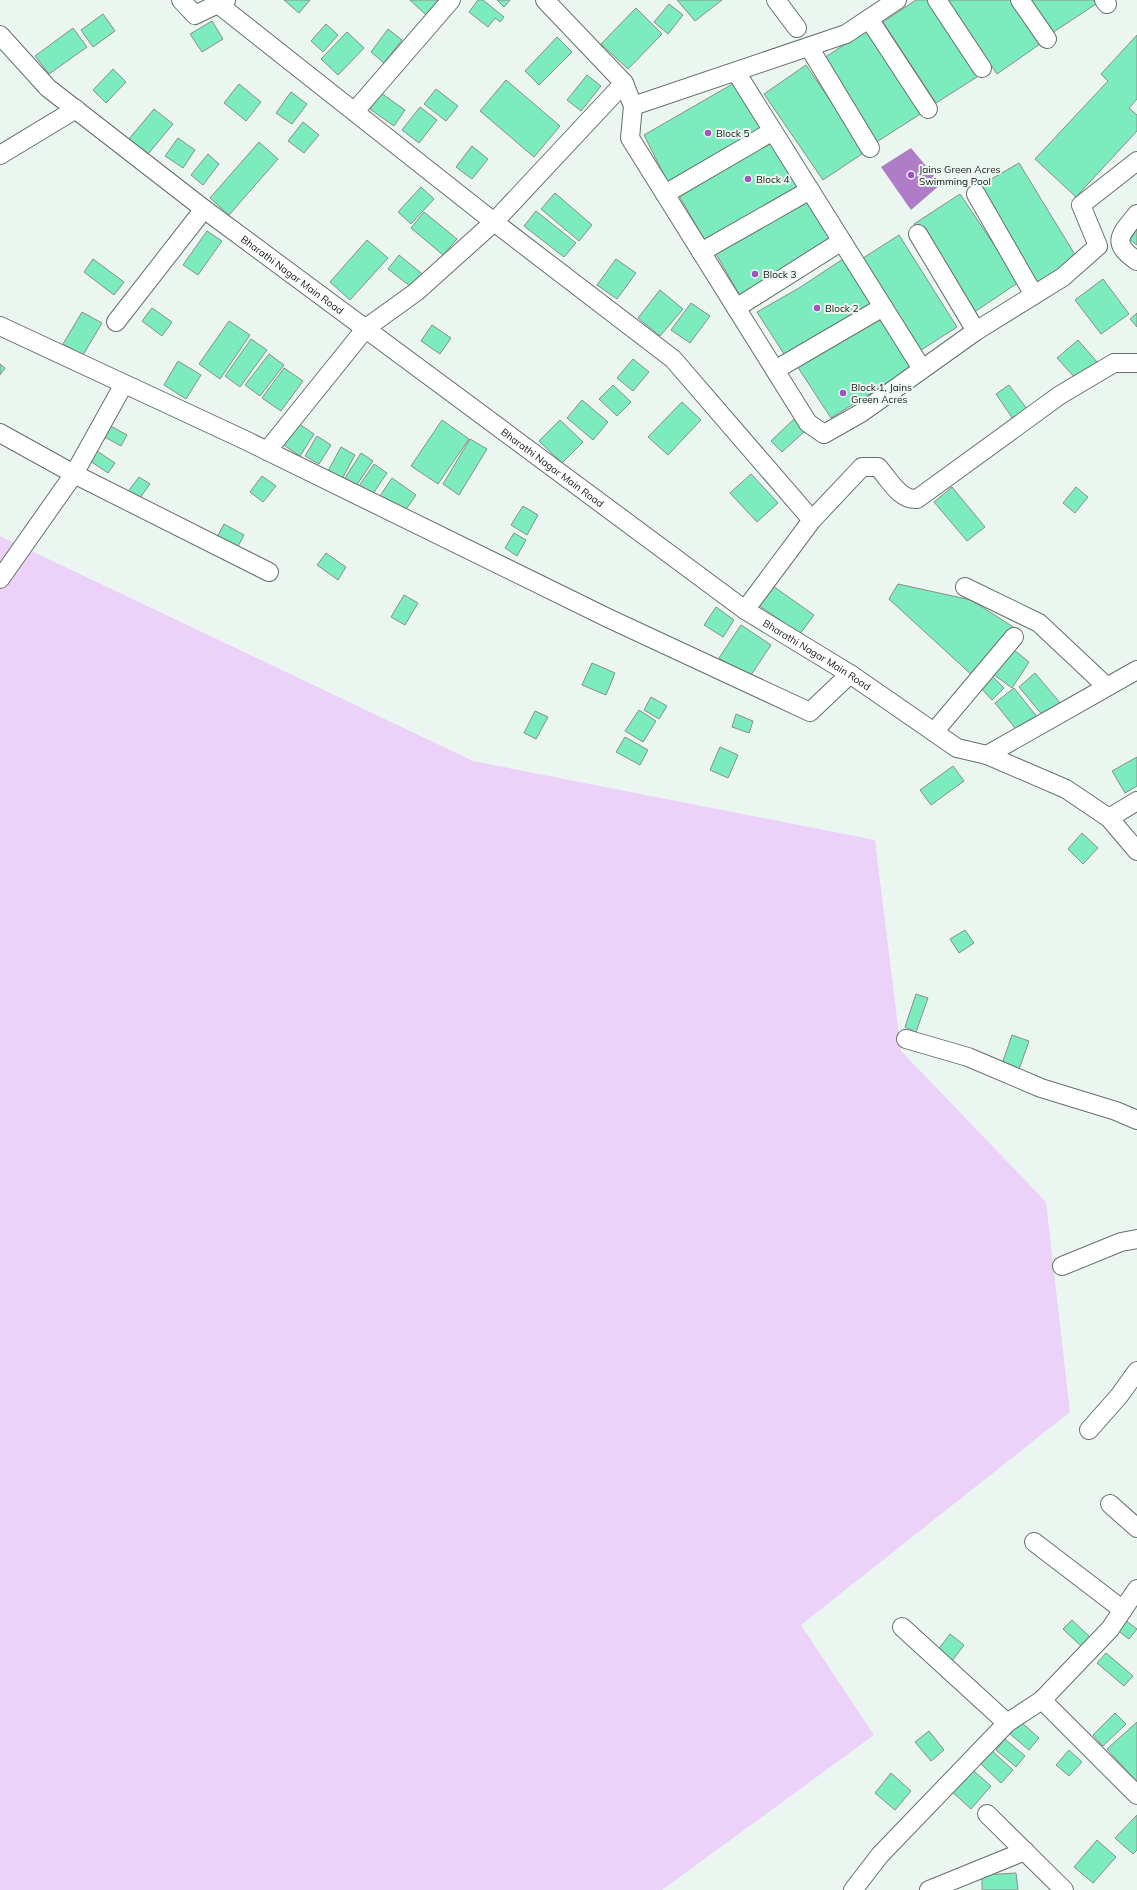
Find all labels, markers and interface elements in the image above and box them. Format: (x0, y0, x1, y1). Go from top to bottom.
place label: Block 5 (716, 127, 750, 140)
marker: Block 5 (703, 128, 713, 138)
place label: Jains Green Acres Swimming Pool (919, 163, 1001, 188)
marker: Jains Green Acres Swimming Pool (906, 170, 916, 180)
place label: Block 4 (756, 173, 790, 186)
marker: Block 4 (743, 174, 753, 184)
street label: Bharathi Nagar Main Road (238, 233, 346, 317)
place label: Block 3 (763, 268, 797, 281)
marker: Block 3 (750, 269, 760, 279)
place label: Block 2 (825, 302, 859, 315)
marker: Block 2 (812, 303, 822, 313)
place label: Block 1, Jains Green Acres (851, 381, 912, 406)
marker: Block 1, Jains Green Acres (838, 388, 848, 398)
street label: Bharathi Nagar Main Road (499, 426, 606, 510)
street label: Bharathi Nagar Main Road (761, 617, 873, 693)

